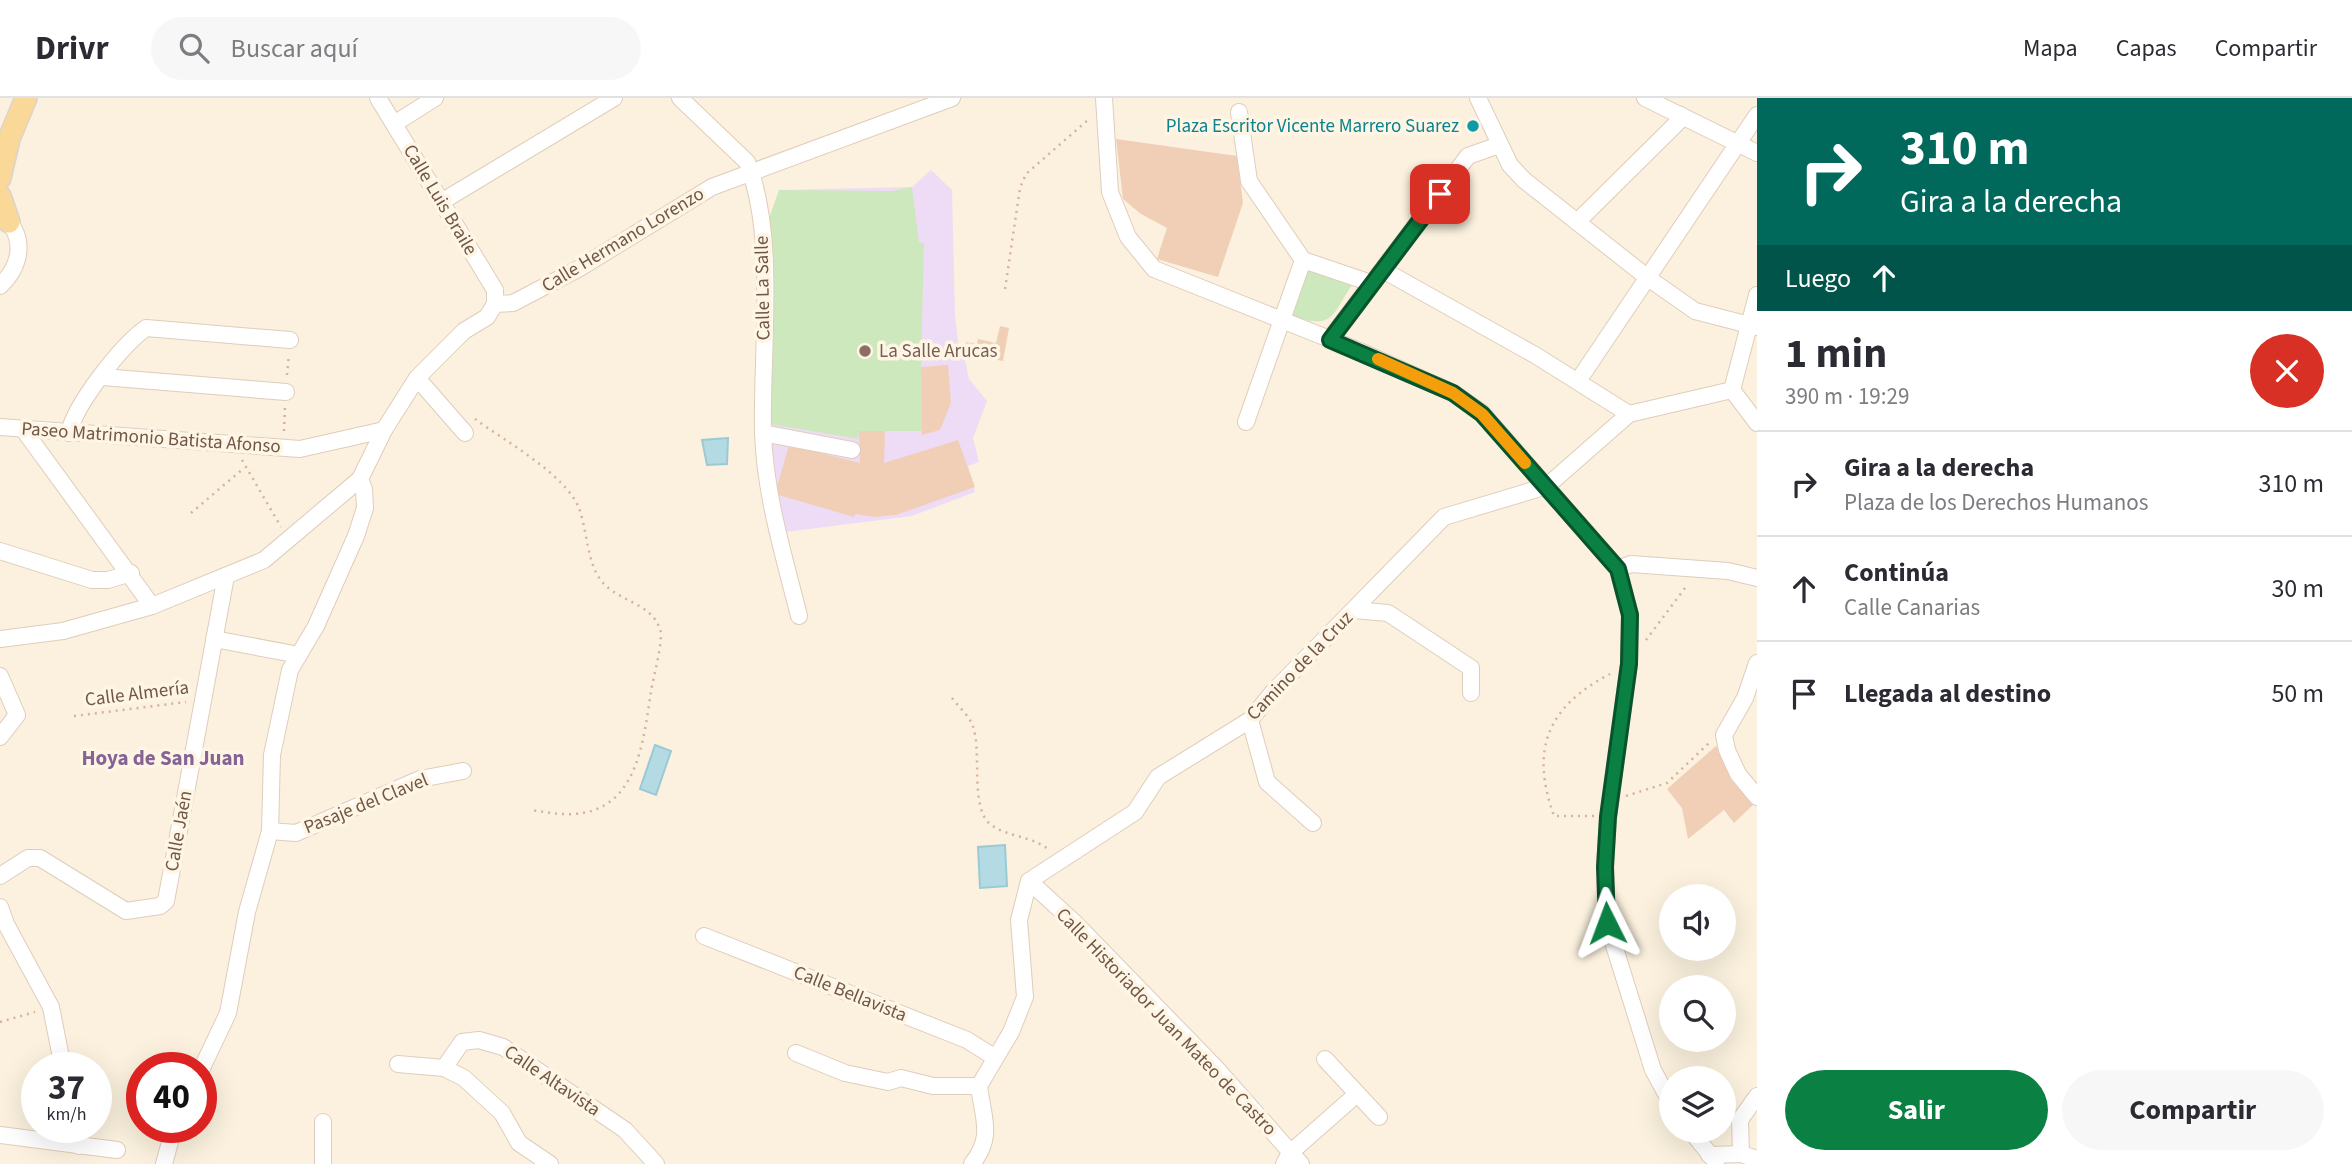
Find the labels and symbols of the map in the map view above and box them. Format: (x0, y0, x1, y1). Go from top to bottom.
place label: Plaza Escritor Vicente Marrero Suarez (1166, 113, 1459, 140)
marker: Plaza Escritor Vicente Marrero Suarez (1465, 118, 1481, 134)
street label: Calle Luis Braile (396, 139, 484, 261)
pin (1410, 164, 1470, 224)
street label: Calle Hermano Lorenzo (537, 181, 709, 299)
street label: Calle La Salle (749, 235, 777, 341)
place label: La Salle Arucas (879, 338, 998, 365)
marker: La Salle Arucas (857, 343, 873, 359)
street label: Paseo Matrimonio Batista Afonso (20, 415, 282, 461)
street label: Camino de la Cruz (1241, 605, 1359, 727)
street label: Calle Almería (83, 674, 191, 714)
district label: Hoya de San Juan (81, 743, 245, 773)
street label: Pasaje del Clavel (300, 767, 432, 841)
street label: Calle Jaén (159, 788, 199, 874)
position arrow (1570, 886, 1644, 960)
street label: Calle Historiador Juan Mateo de Castro (1050, 902, 1282, 1142)
street label: Calle Bellavista (789, 959, 911, 1029)
street label: Calle Altavista (499, 1039, 605, 1123)
speed limit sign: 40 (126, 1052, 217, 1143)

